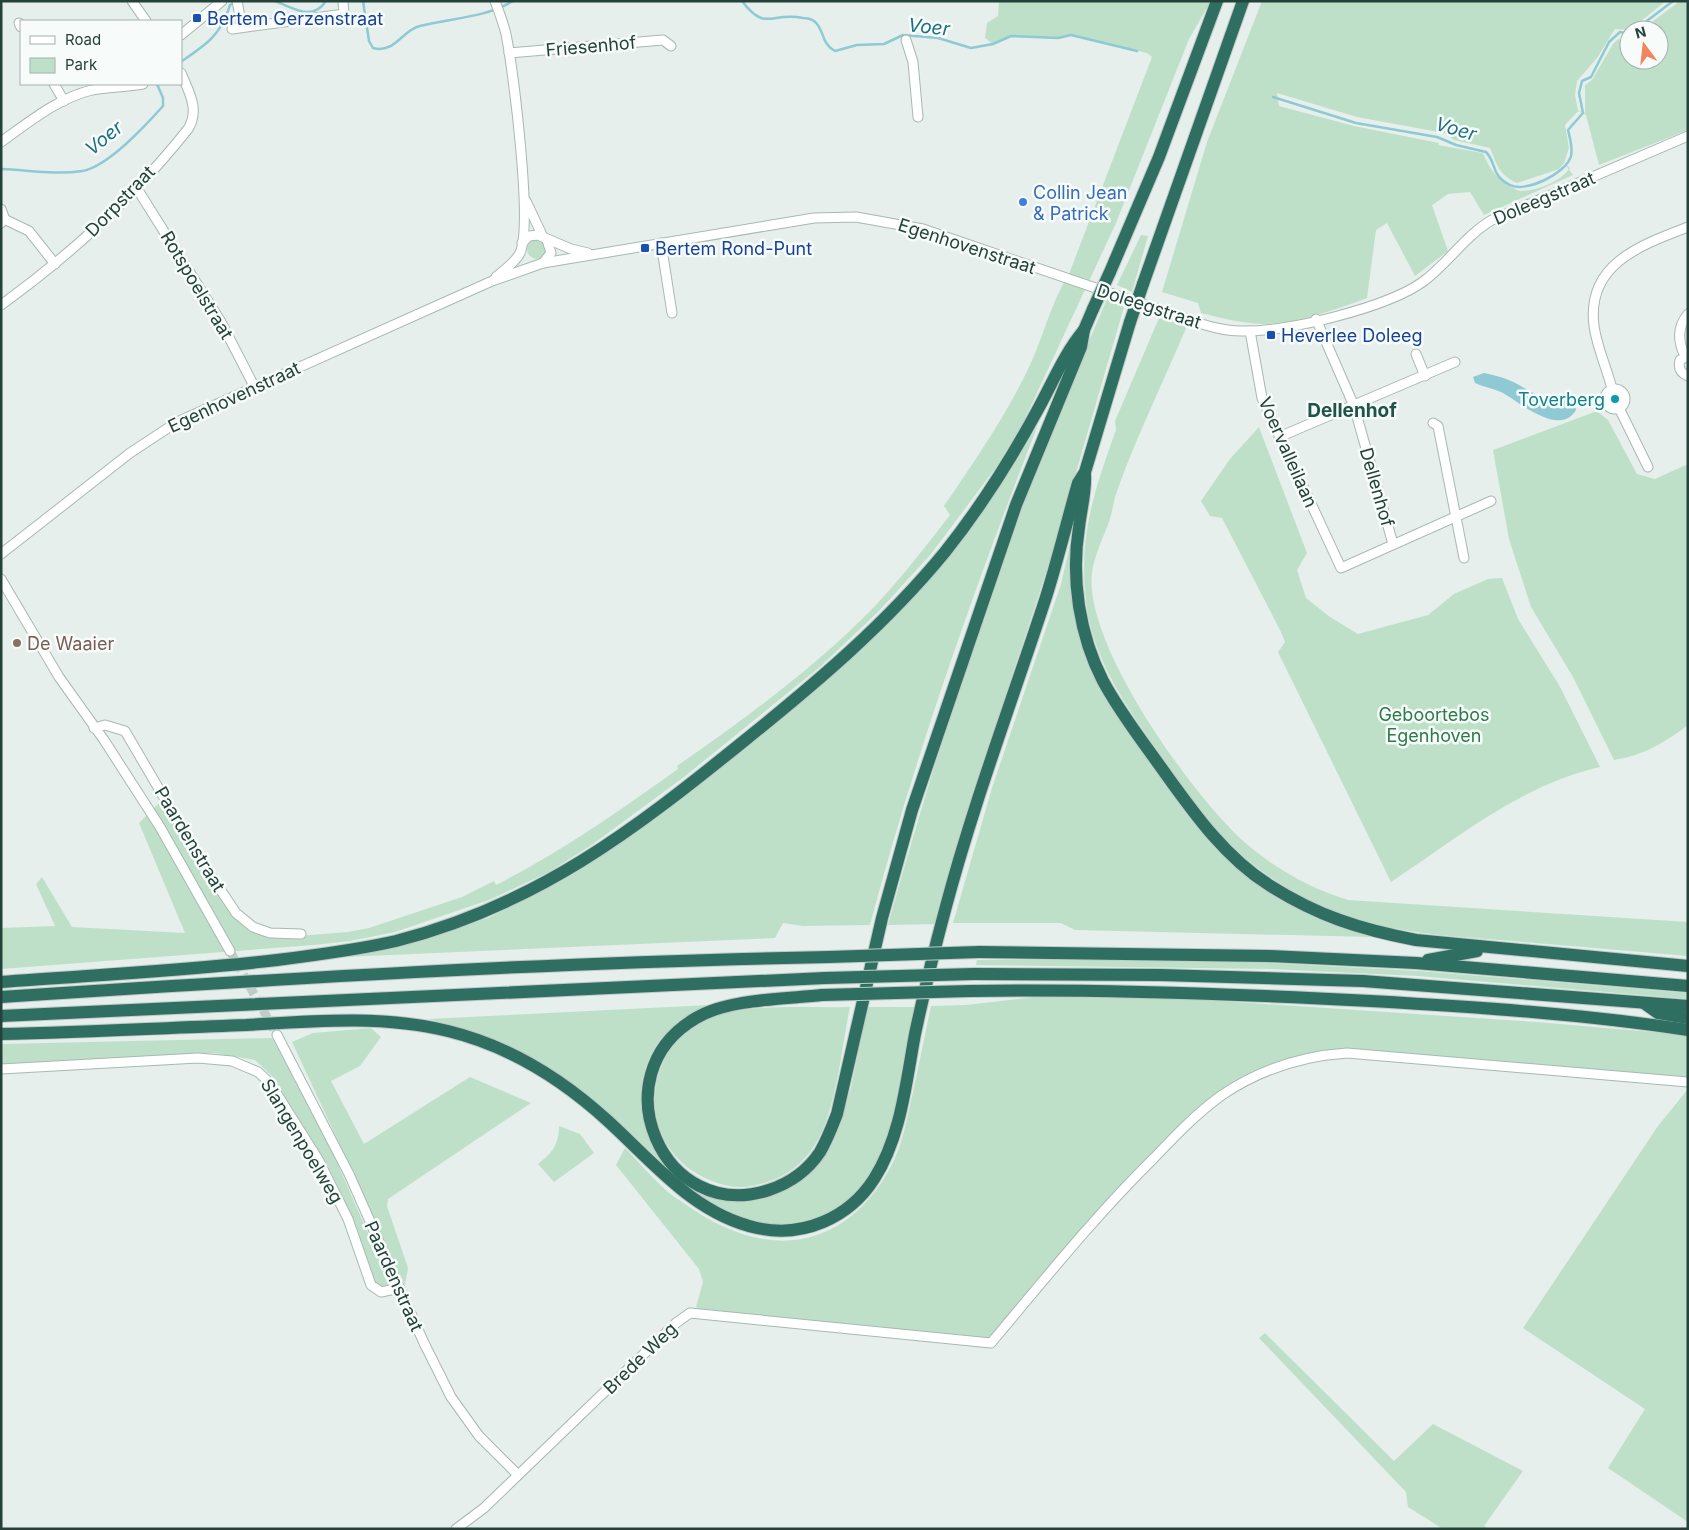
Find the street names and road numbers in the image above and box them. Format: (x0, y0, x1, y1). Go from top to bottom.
street label: Friesenhof (545, 32, 637, 60)
street label: Dorpstraat (81, 161, 159, 241)
street label: Doleegstraat (1490, 167, 1598, 229)
street label: Egenhovenstraat (896, 214, 1038, 278)
street label: Rotspoelstraat (157, 227, 238, 343)
street label: Doleegstraat (1094, 279, 1204, 333)
street label: Egenhovenstraat (165, 357, 303, 437)
street label: Voervalleilaan (1254, 393, 1322, 511)
street label: Dellenhof (1356, 445, 1398, 529)
street label: Paardenstraat (150, 783, 230, 895)
street label: Slangenpoelweg (257, 1075, 347, 1207)
street label: Paardenstraat (360, 1218, 428, 1335)
street label: Brede Weg (599, 1318, 681, 1398)

